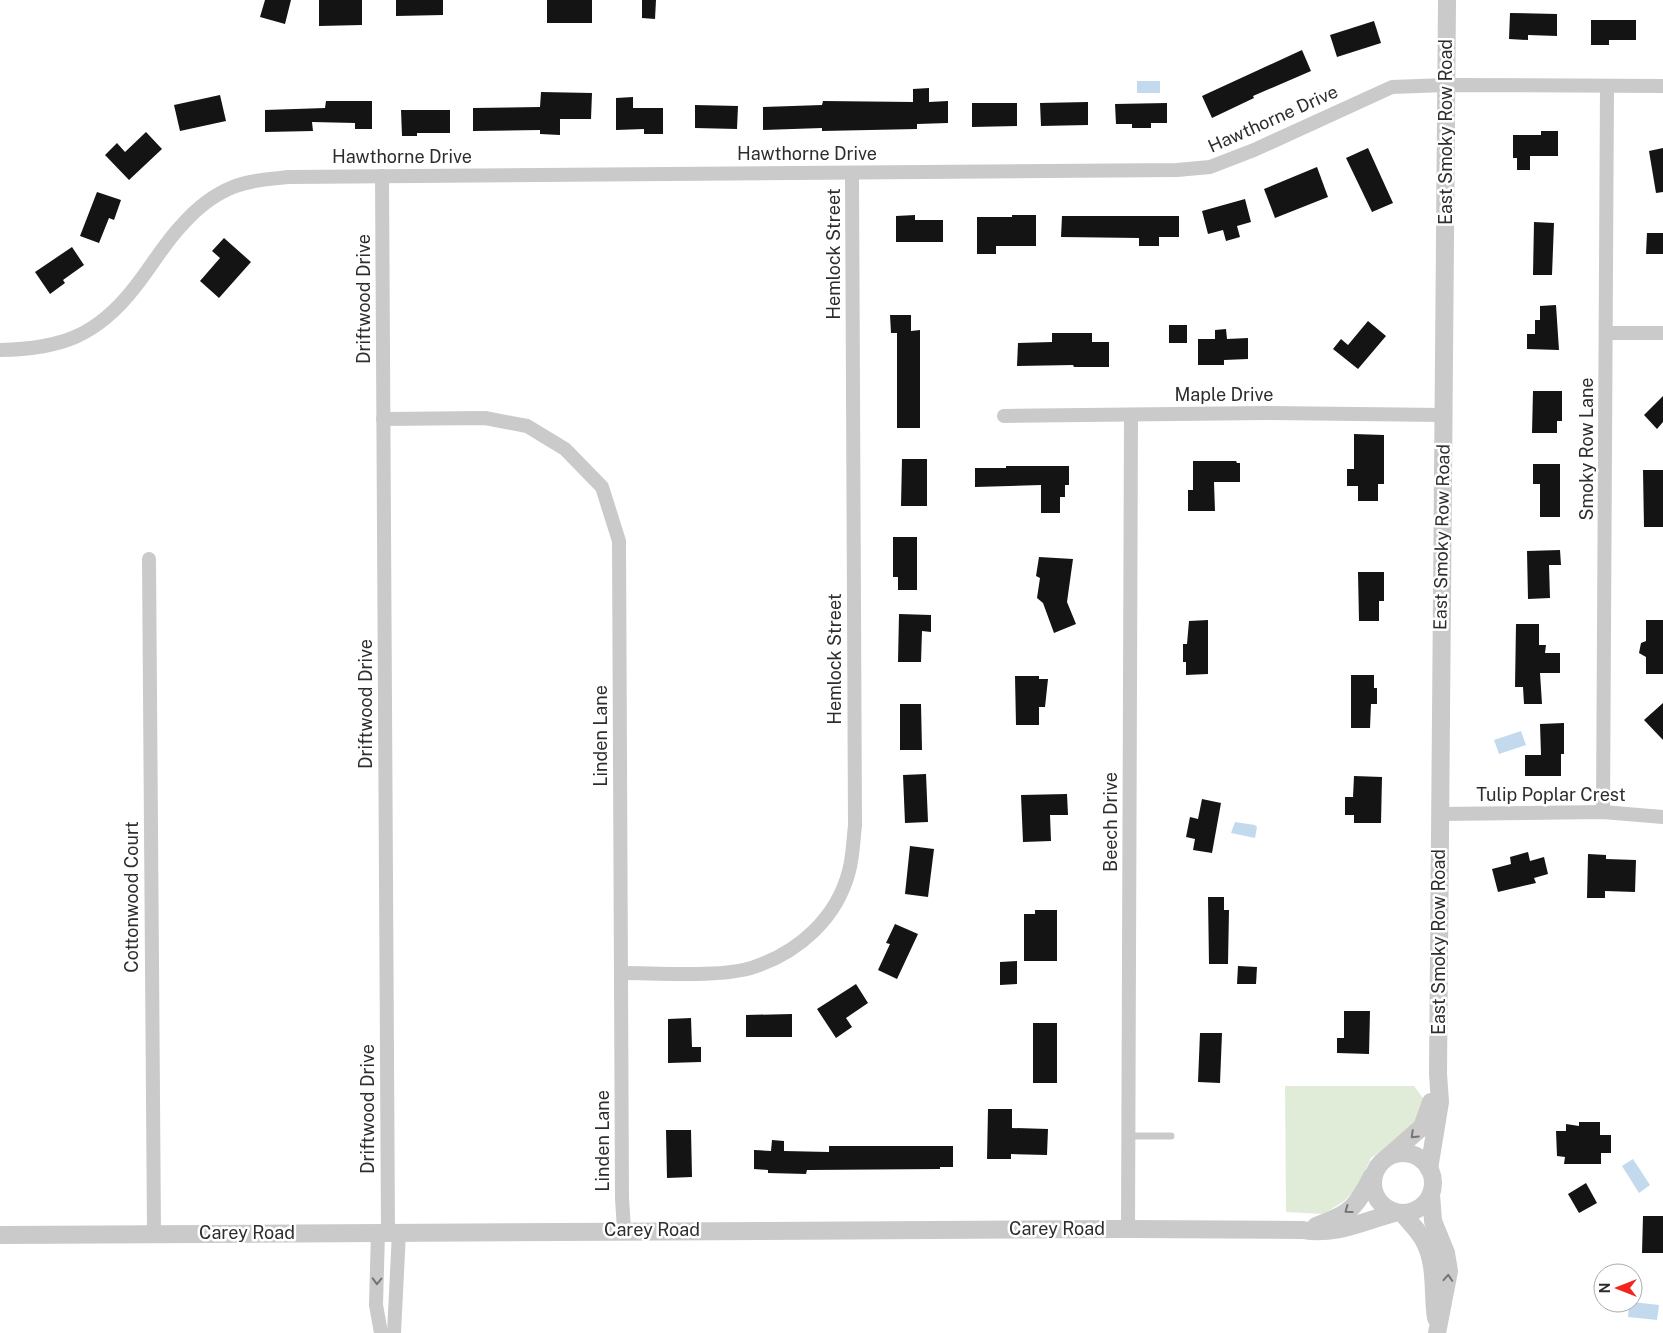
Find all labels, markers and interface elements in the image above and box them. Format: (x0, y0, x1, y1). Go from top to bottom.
street label: East Smoky Row Road (1435, 39, 1456, 225)
street label: Hawthorne Drive (1205, 80, 1341, 157)
street label: Hawthorne Drive (737, 143, 877, 164)
street label: Hawthorne Drive (332, 146, 472, 167)
street label: Hemlock Street (823, 188, 844, 320)
street label: Driftwood Drive (353, 234, 374, 364)
street label: Smoky Row Lane (1576, 377, 1597, 521)
street label: Maple Drive (1174, 384, 1274, 405)
street label: East Smoky Row Road (1429, 444, 1454, 630)
street label: Hemlock Street (824, 593, 845, 725)
street label: Driftwood Drive (355, 639, 376, 769)
street label: Linden Lane (590, 685, 611, 787)
street label: Beech Drive (1100, 772, 1121, 872)
street label: Tulip Poplar Crest (1476, 784, 1626, 805)
street label: Cottonwood Court (121, 821, 142, 973)
street label: East Smoky Row Road (1428, 849, 1449, 1035)
street label: Driftwood Drive (357, 1044, 378, 1174)
street label: Linden Lane (592, 1090, 613, 1192)
one-way arrow (1411, 1129, 1420, 1138)
one-way arrow (1345, 1205, 1354, 1213)
street label: Carey Road (1009, 1218, 1105, 1239)
street label: Carey Road (604, 1219, 700, 1240)
street label: Carey Road (199, 1222, 295, 1243)
north arrow (1593, 1263, 1643, 1313)
one-way arrow (1443, 1274, 1454, 1282)
one-way arrow (372, 1278, 382, 1285)
text: N (1597, 1283, 1613, 1293)

